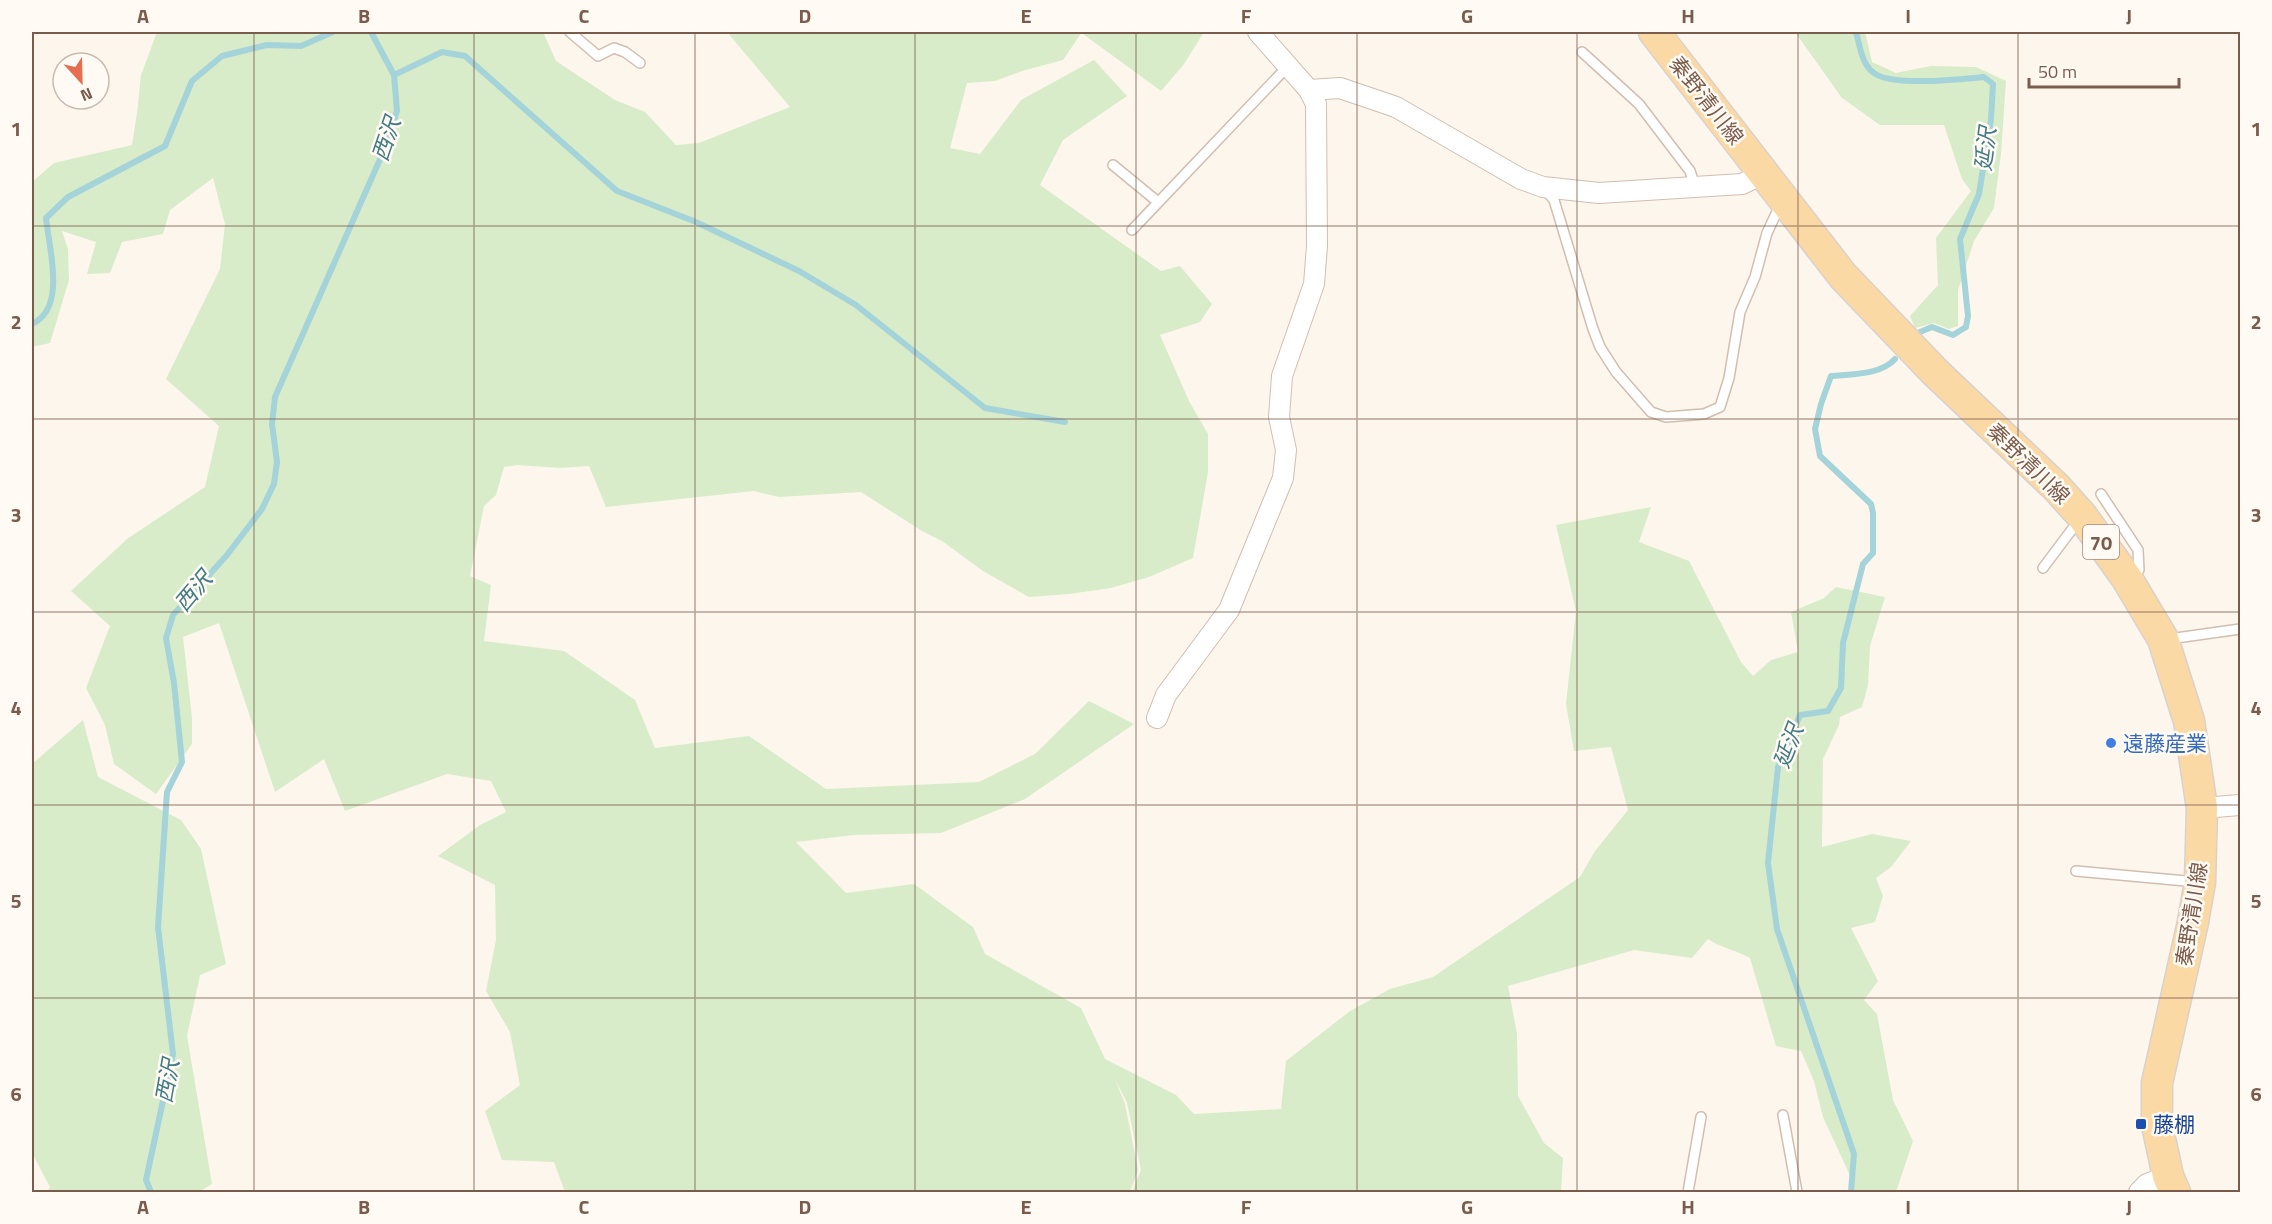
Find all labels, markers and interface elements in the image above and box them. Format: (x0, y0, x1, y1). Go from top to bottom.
text: A (137, 0, 149, 31)
text: B (358, 0, 370, 31)
text: C (579, 0, 590, 31)
text: D (799, 0, 811, 31)
text: E (1020, 0, 1032, 31)
text: F (1241, 0, 1252, 31)
text: G (1461, 0, 1473, 31)
text: H (1681, 0, 1695, 31)
text: I (1905, 0, 1911, 31)
text: J (2126, 0, 2132, 31)
street label: 秦野清川線 (1662, 49, 1752, 151)
north arrow (51, 51, 111, 111)
scale bar (2029, 51, 2179, 89)
text: 50 m (2038, 58, 2077, 85)
text: N (77, 82, 96, 108)
water label: 西沢 (363, 110, 410, 165)
text: 1 (10, 113, 22, 144)
text: 1 (2250, 113, 2262, 144)
water label: 延沢 (1965, 122, 2005, 173)
text: 2 (10, 306, 22, 337)
text: 2 (2250, 306, 2262, 337)
street label: 秦野清川線 (1980, 415, 2078, 511)
text: 3 (10, 499, 22, 530)
text: 3 (2250, 499, 2262, 530)
road number: 70 (2083, 525, 2119, 559)
water label: 西沢 (166, 561, 222, 619)
text: 4 (10, 692, 22, 723)
text: 4 (2250, 692, 2262, 723)
water label: 延沢 (1764, 717, 1813, 773)
place label: 遠藤産業 (2123, 727, 2207, 759)
marker: 遠藤産業 (2104, 736, 2118, 750)
street label: 秦野清川線 (2167, 860, 2215, 968)
text: 5 (10, 885, 22, 916)
text: 5 (2250, 885, 2262, 916)
water label: 西沢 (146, 1053, 188, 1106)
text: 6 (10, 1078, 22, 1109)
text: 6 (2250, 1078, 2262, 1109)
place label: 藤棚 (2153, 1108, 2195, 1140)
marker: 藤棚 (2134, 1117, 2148, 1131)
text: A (137, 1191, 149, 1222)
text: B (358, 1191, 370, 1222)
text: C (579, 1191, 590, 1222)
text: D (799, 1191, 811, 1222)
text: E (1020, 1191, 1032, 1222)
text: F (1241, 1191, 1252, 1222)
text: G (1461, 1191, 1473, 1222)
text: H (1681, 1191, 1695, 1222)
text: I (1905, 1191, 1911, 1222)
text: J (2126, 1191, 2132, 1222)

